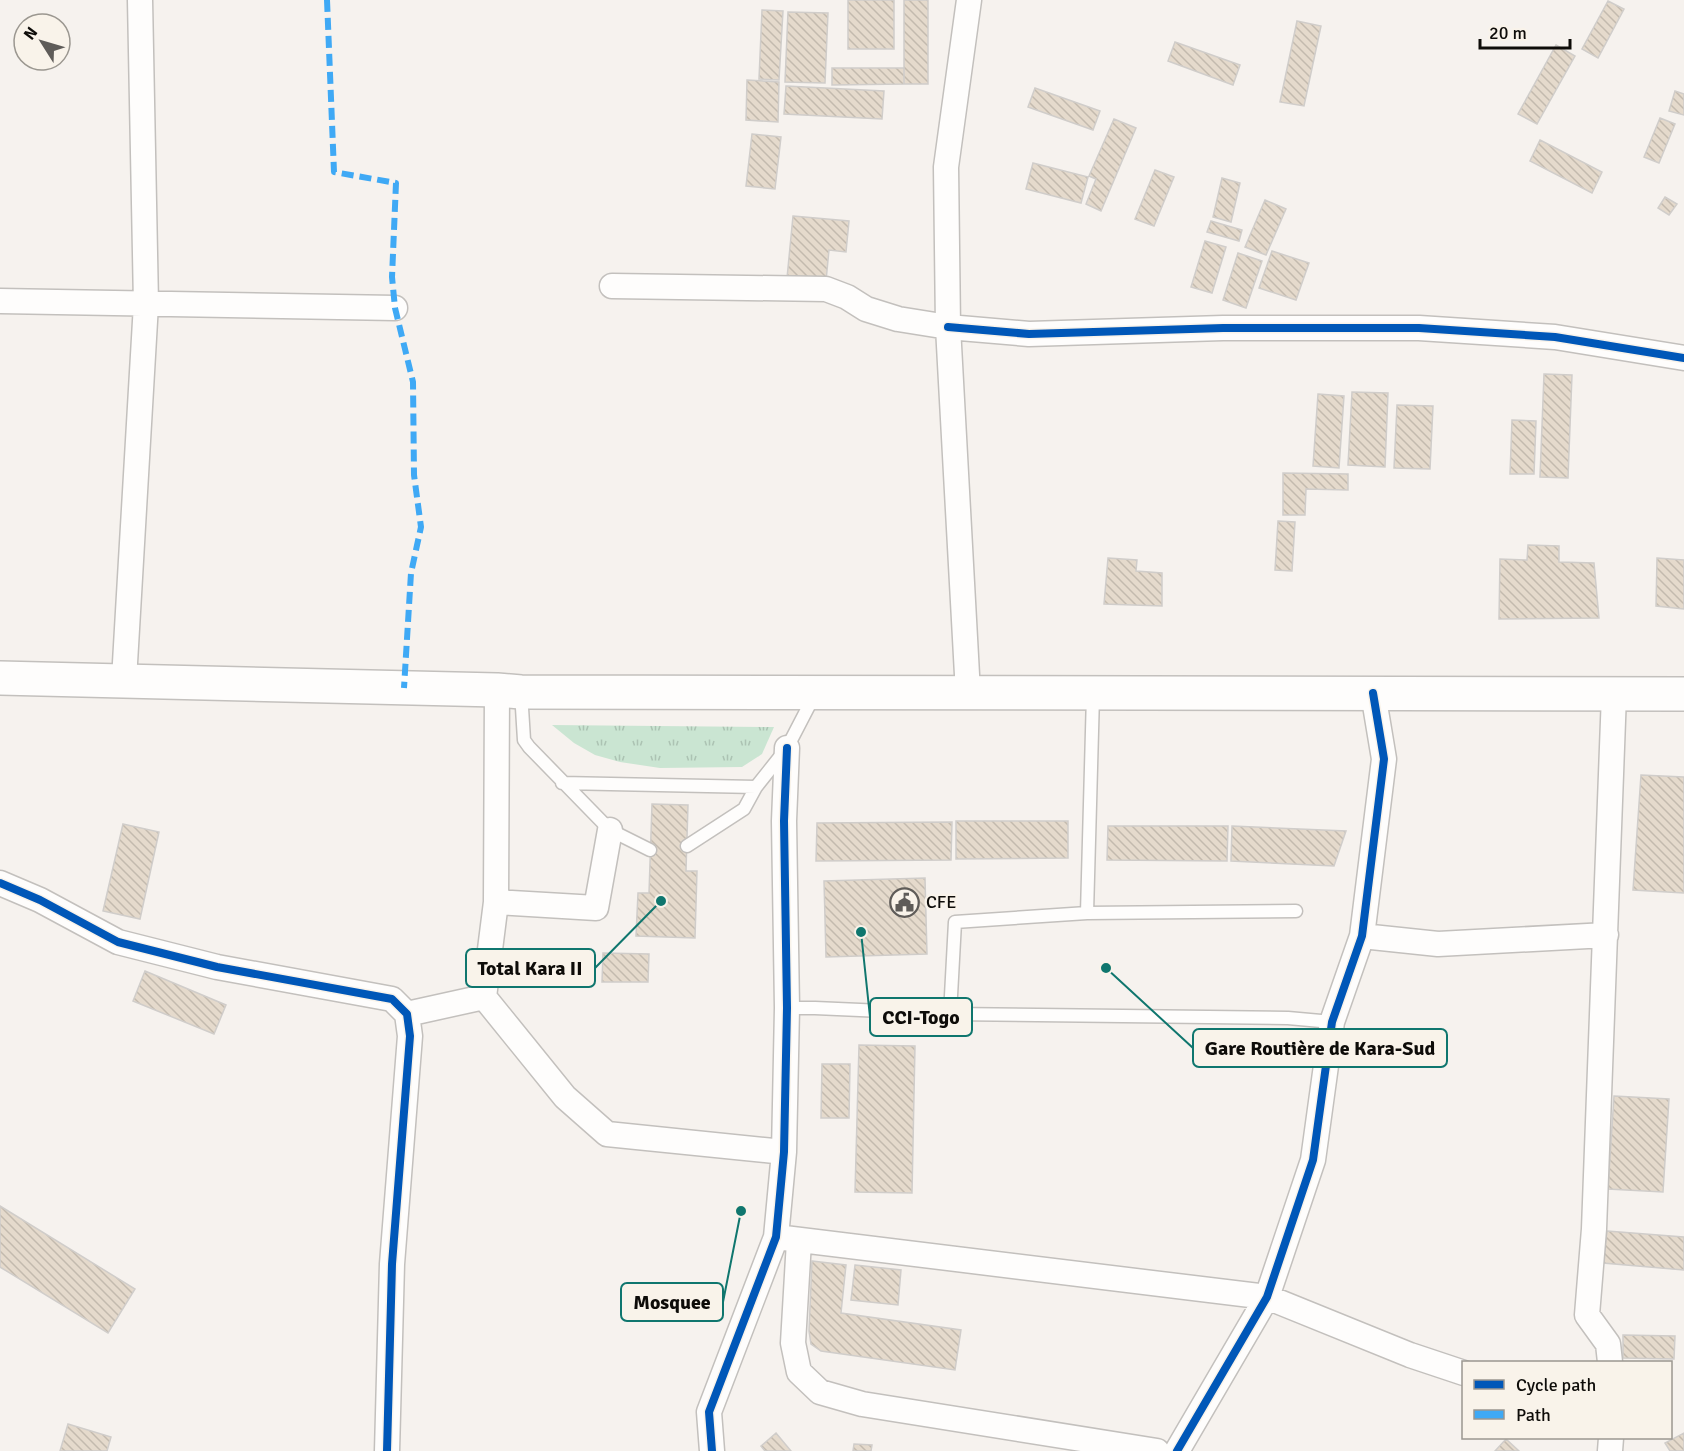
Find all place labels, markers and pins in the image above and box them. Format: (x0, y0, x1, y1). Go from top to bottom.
public building icon: CFE (889, 886, 921, 918)
place label: CFE (926, 891, 956, 913)
callout: Total Kara II (466, 949, 595, 987)
callout: CCI-Togo (870, 998, 972, 1036)
callout: Gare Routière de Kara-Sud (1193, 1029, 1447, 1067)
callout: Mosquee (621, 1283, 723, 1321)

